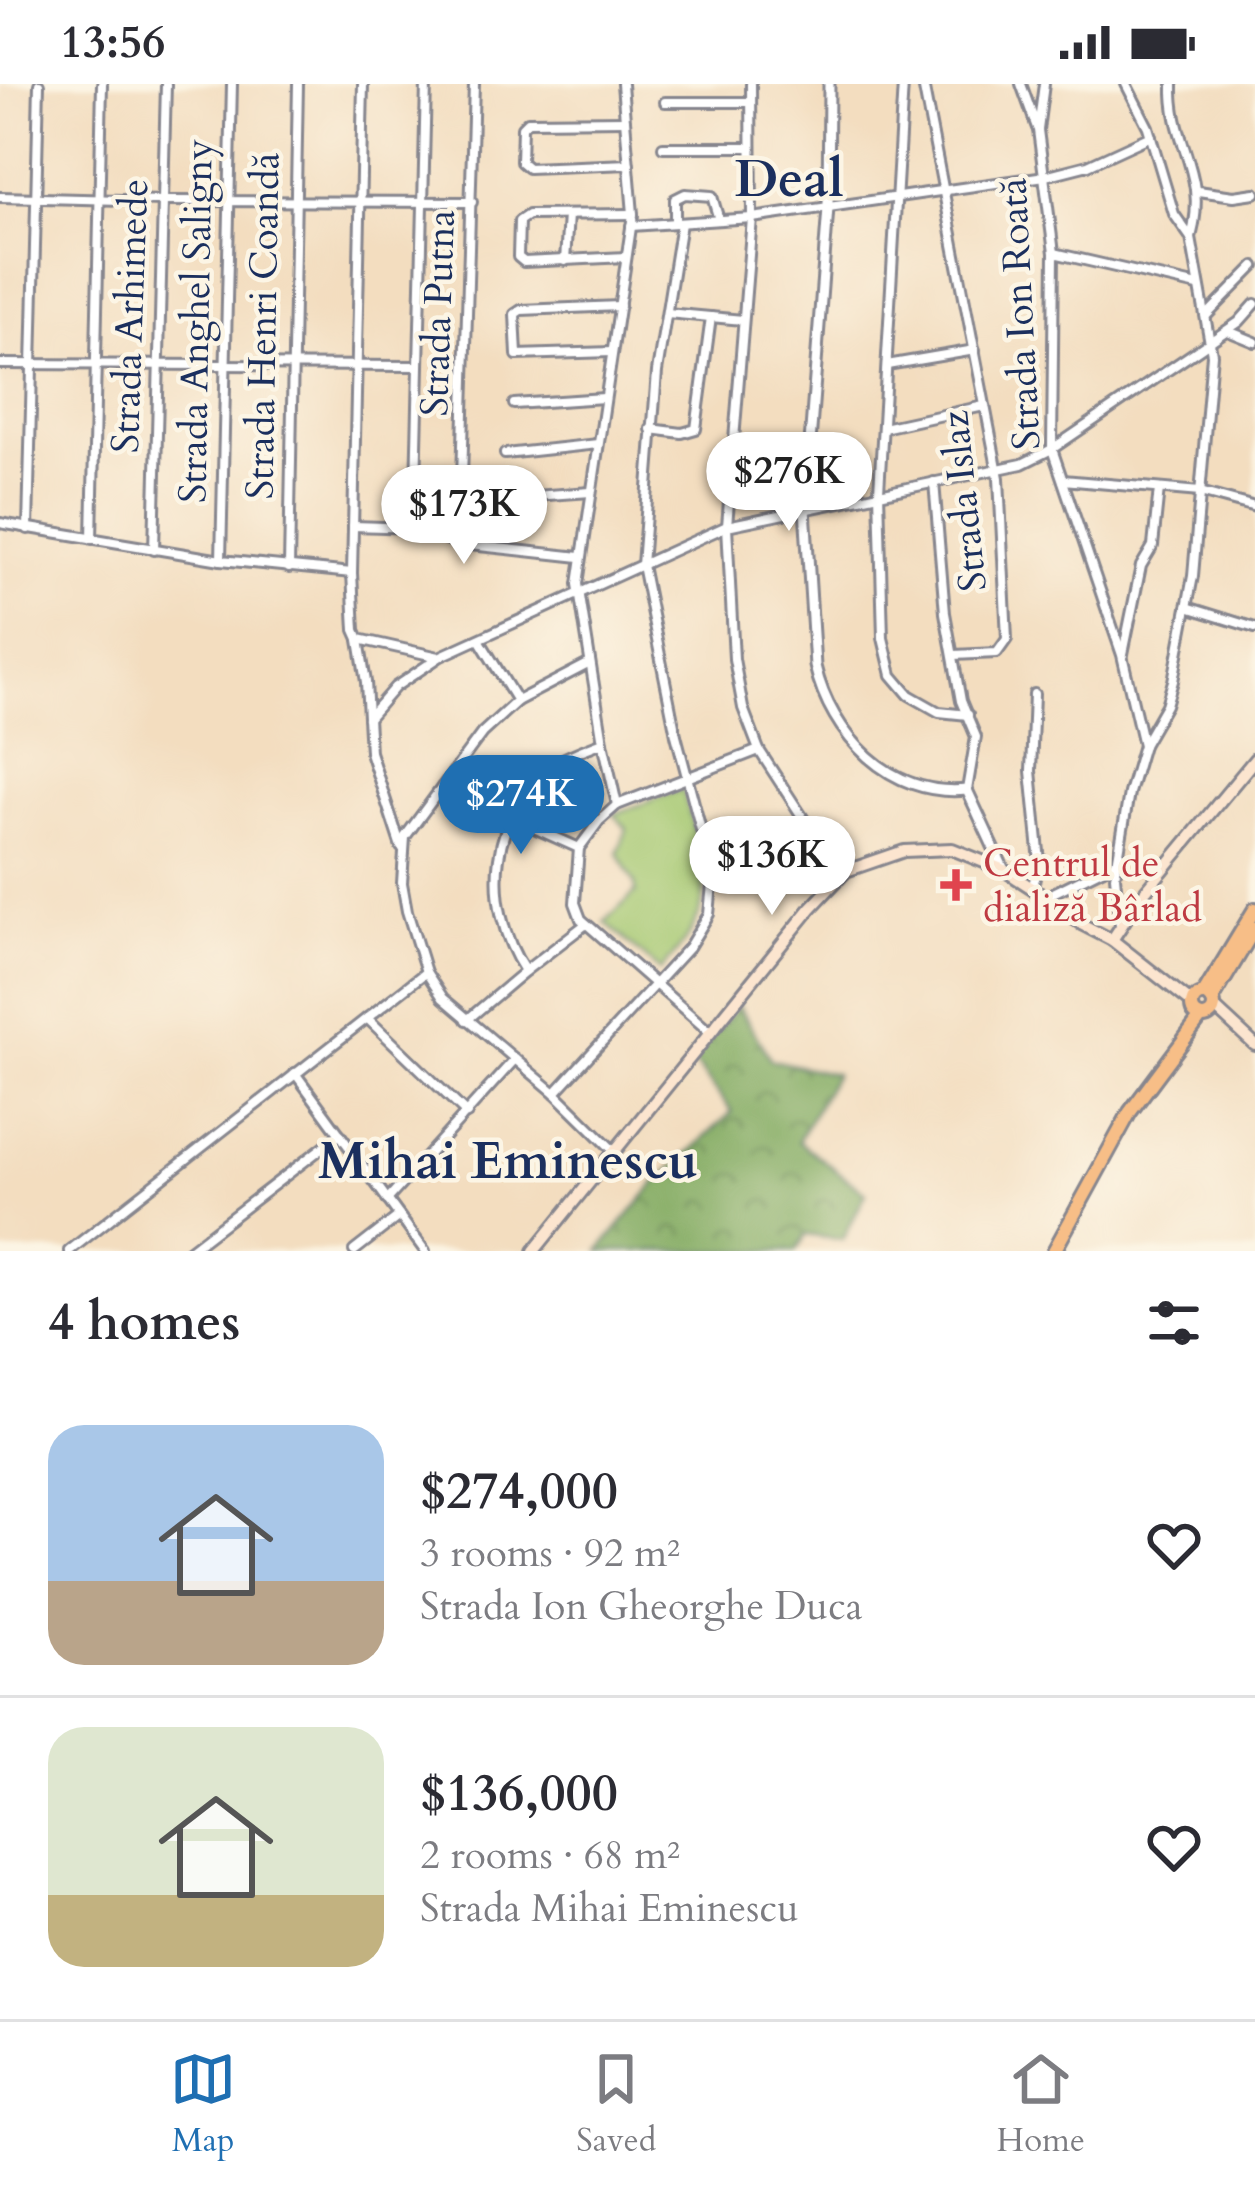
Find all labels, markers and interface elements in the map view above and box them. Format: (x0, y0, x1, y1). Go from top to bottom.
text: 13:56 (60, 12, 165, 73)
street label: Strada Anghel Saligny (166, 138, 226, 504)
district label: Deal (734, 145, 844, 215)
street label: Strada Henri Coandă (233, 152, 293, 500)
street label: Strada Ion Roată (986, 176, 1054, 451)
street label: Strada Arhimede (99, 178, 161, 454)
street label: Strada Putna (408, 209, 468, 417)
street label: Strada Islaz (928, 408, 1000, 594)
pin: $276K (705, 432, 873, 534)
text: $276K (733, 444, 845, 497)
pin: $173K (380, 465, 548, 567)
text: $173K (408, 477, 520, 530)
pin: $274K (437, 755, 605, 857)
text: $274K (465, 767, 577, 820)
pin: $136K (688, 816, 856, 918)
text: $136K (716, 828, 828, 881)
place label: Centrul de dializă Bârlad (983, 837, 1202, 935)
marker: Centrul de dializă Bârlad (940, 869, 972, 901)
district label: Mihai Eminescu (318, 1127, 698, 1197)
text: 4 homes (48, 1288, 240, 1358)
icon: filters (1141, 1290, 1207, 1356)
text: $274,000 (420, 1457, 618, 1527)
icon: home (144, 1473, 288, 1617)
icon: heart (1141, 1512, 1207, 1578)
text: 3 rooms · 92 m² (420, 1527, 680, 1580)
text: Strada Ion Gheorghe Duca (420, 1580, 863, 1633)
text: $136,000 (420, 1759, 618, 1829)
icon: home (144, 1775, 288, 1919)
icon: heart (1141, 1814, 1207, 1880)
text: 2 rooms · 68 m² (420, 1829, 680, 1882)
text: Strada Mihai Eminescu (420, 1882, 799, 1935)
tab: Map (170, 2046, 236, 2163)
tab: Saved (576, 2046, 656, 2163)
tab: Home (997, 2046, 1085, 2163)

